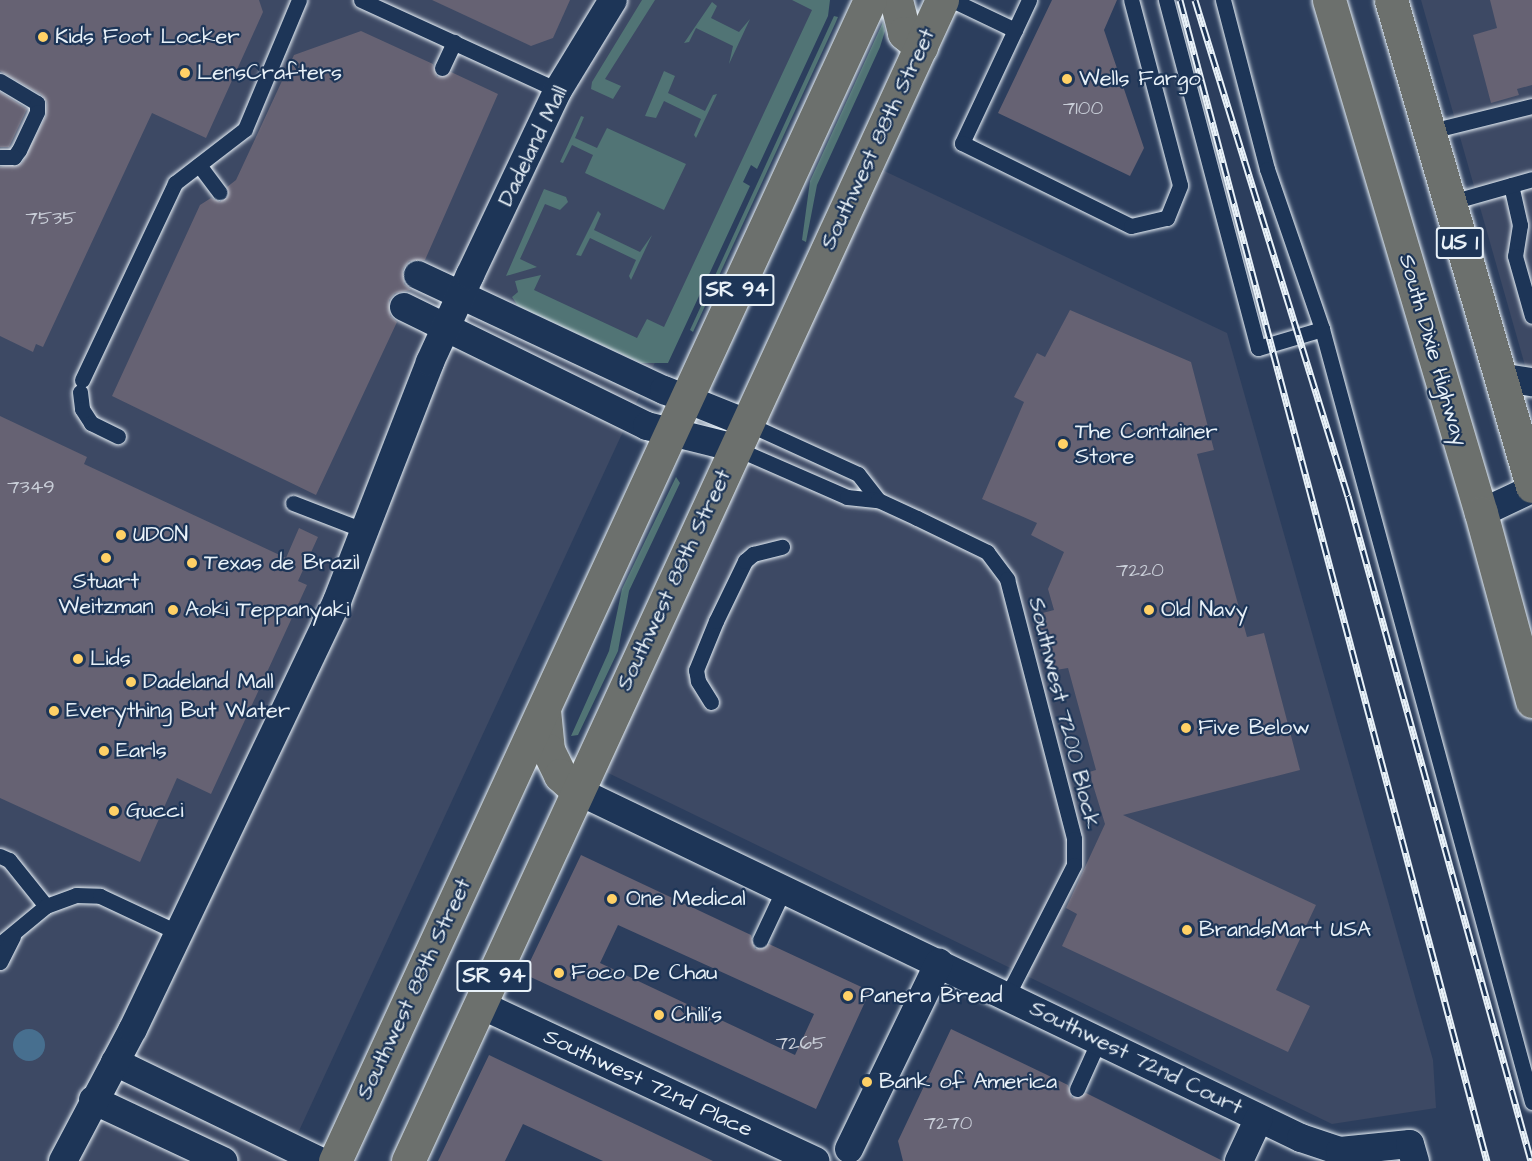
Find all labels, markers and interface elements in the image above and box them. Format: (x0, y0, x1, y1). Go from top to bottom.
place label: Kids Foot Locker (55, 24, 240, 50)
street label: Southwest 88th Street (815, 24, 941, 254)
marker: Kids Foot Locker (36, 30, 50, 44)
place label: LensCrafters (197, 60, 342, 86)
marker: LensCrafters (178, 66, 192, 80)
place label: Wells Fargo (1079, 66, 1201, 92)
marker: Wells Fargo (1060, 72, 1074, 86)
street label: Dadeland Mall (492, 81, 574, 211)
house number: 7100 (1063, 96, 1103, 120)
house number: 7535 (26, 206, 76, 230)
road number: US 1 (1434, 225, 1486, 261)
street label: South Dixie Highway (1393, 251, 1473, 449)
road number: SR 94 (698, 272, 776, 308)
place label: The Container Store (1075, 418, 1218, 470)
marker: The Container Store (1056, 437, 1070, 451)
street label: Southwest 88th Street (611, 465, 737, 695)
house number: 7349 (7, 475, 55, 499)
place label: UDON (133, 522, 188, 548)
marker: UDON (114, 528, 128, 542)
place label: Texas de Brazil (204, 550, 360, 576)
marker: Stuart Weitzman (99, 551, 113, 565)
marker: Texas de Brazil (185, 556, 199, 570)
house number: 7220 (1116, 558, 1164, 582)
place label: Stuart Weitzman (58, 568, 154, 620)
street label: Southwest 7200 Block (1022, 595, 1106, 831)
place label: Aoki Teppanyaki (185, 597, 350, 623)
place label: Old Navy (1161, 597, 1248, 623)
marker: Aoki Teppanyaki (166, 603, 180, 617)
marker: Old Navy (1142, 603, 1156, 617)
place label: Lids (90, 646, 131, 672)
marker: Lids (71, 652, 85, 666)
place label: Dadeland Mall (143, 669, 274, 695)
marker: Dadeland Mall (124, 675, 138, 689)
place label: Everything But Water (66, 698, 290, 724)
marker: Everything But Water (47, 704, 61, 718)
place label: Five Below (1198, 715, 1310, 741)
marker: Five Below (1179, 721, 1193, 735)
place label: Earls (116, 738, 167, 764)
marker: Earls (97, 744, 111, 758)
place label: Gucci (126, 798, 184, 824)
marker: Gucci (107, 804, 121, 818)
street label: Southwest 88th Street (351, 874, 477, 1104)
place label: One Medical (626, 886, 746, 912)
marker: One Medical (603, 890, 621, 908)
place label: BrandsMart USA (1199, 917, 1371, 943)
marker: BrandsMart USA (1180, 923, 1194, 937)
road number: SR 94 (455, 958, 533, 994)
place label: Foco De Chau (571, 960, 718, 986)
marker: Foco De Chau (552, 966, 566, 980)
place label: Panera Bread (860, 983, 1002, 1009)
marker: Panera Bread (841, 989, 855, 1003)
street label: Southwest 72nd Court (1025, 995, 1247, 1121)
place label: Chili's (671, 1002, 722, 1028)
marker: Chili's (652, 1008, 666, 1022)
street label: Southwest 72nd Place (539, 1023, 757, 1143)
house number: 7265 (776, 1031, 826, 1055)
place label: Bank of America (879, 1069, 1057, 1095)
marker: Bank of America (860, 1075, 874, 1089)
house number: 7270 (924, 1111, 972, 1135)

